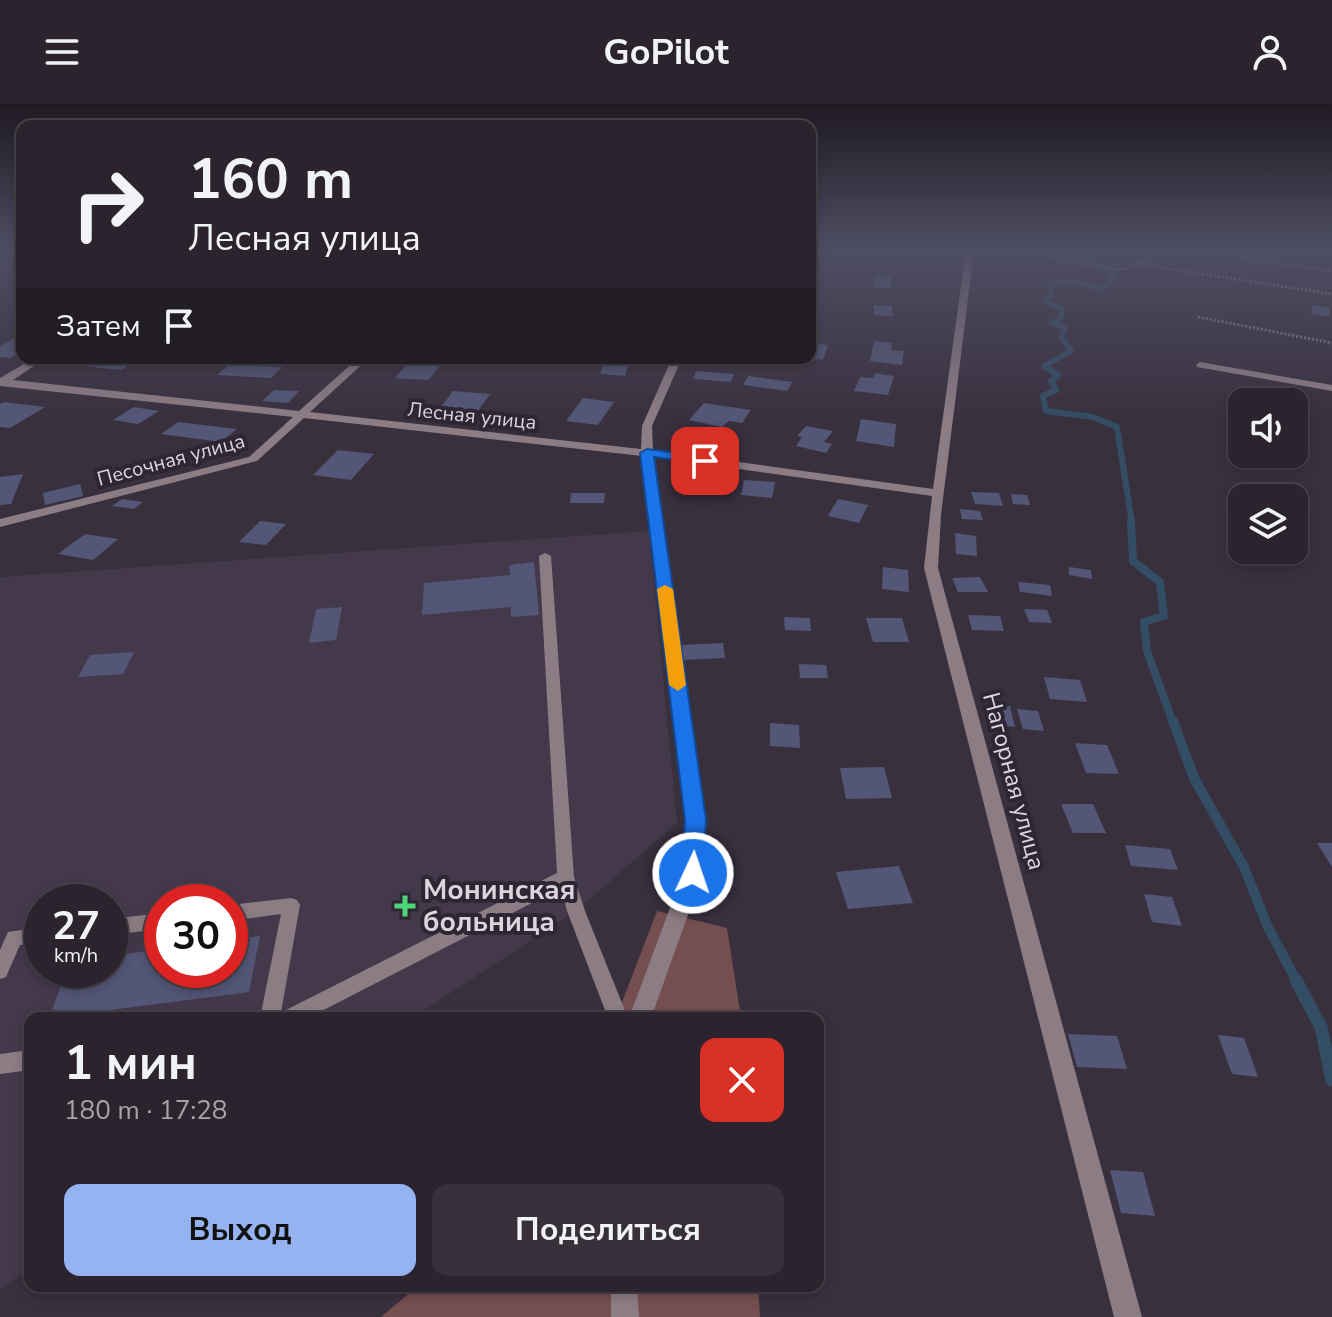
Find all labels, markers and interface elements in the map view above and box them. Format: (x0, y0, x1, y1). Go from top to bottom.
text: GoPilot (603, 28, 729, 77)
icon: menu (40, 30, 84, 74)
icon: person (1248, 30, 1292, 74)
text: 160 m (188, 141, 353, 218)
icon: right (56, 152, 160, 256)
text: Лесная улица (188, 214, 421, 263)
icon: arrive (157, 304, 201, 348)
text: Затем (56, 306, 141, 347)
map controls (1228, 388, 1308, 564)
button: sound (1228, 388, 1308, 468)
street label: Лесная улица (406, 396, 538, 436)
street label: Песочная улица (94, 427, 248, 493)
pin (671, 427, 739, 495)
icon: arrive (683, 439, 727, 483)
button: layers (1228, 484, 1308, 564)
street label: Нагорная улица (975, 689, 1053, 873)
position arrow (651, 831, 735, 915)
place label: Монинская больница (423, 871, 575, 941)
speed limit sign: 30 (144, 884, 248, 988)
marker: Монинская больница (394, 895, 416, 917)
text: 27 (52, 899, 100, 953)
text: km/h (54, 942, 98, 969)
text: 1 мин (64, 1030, 197, 1096)
button: close (700, 1038, 784, 1122)
text: 180 m · 17:28 (64, 1093, 227, 1128)
button: Выход (64, 1184, 416, 1276)
button: Поделиться (432, 1184, 784, 1276)

